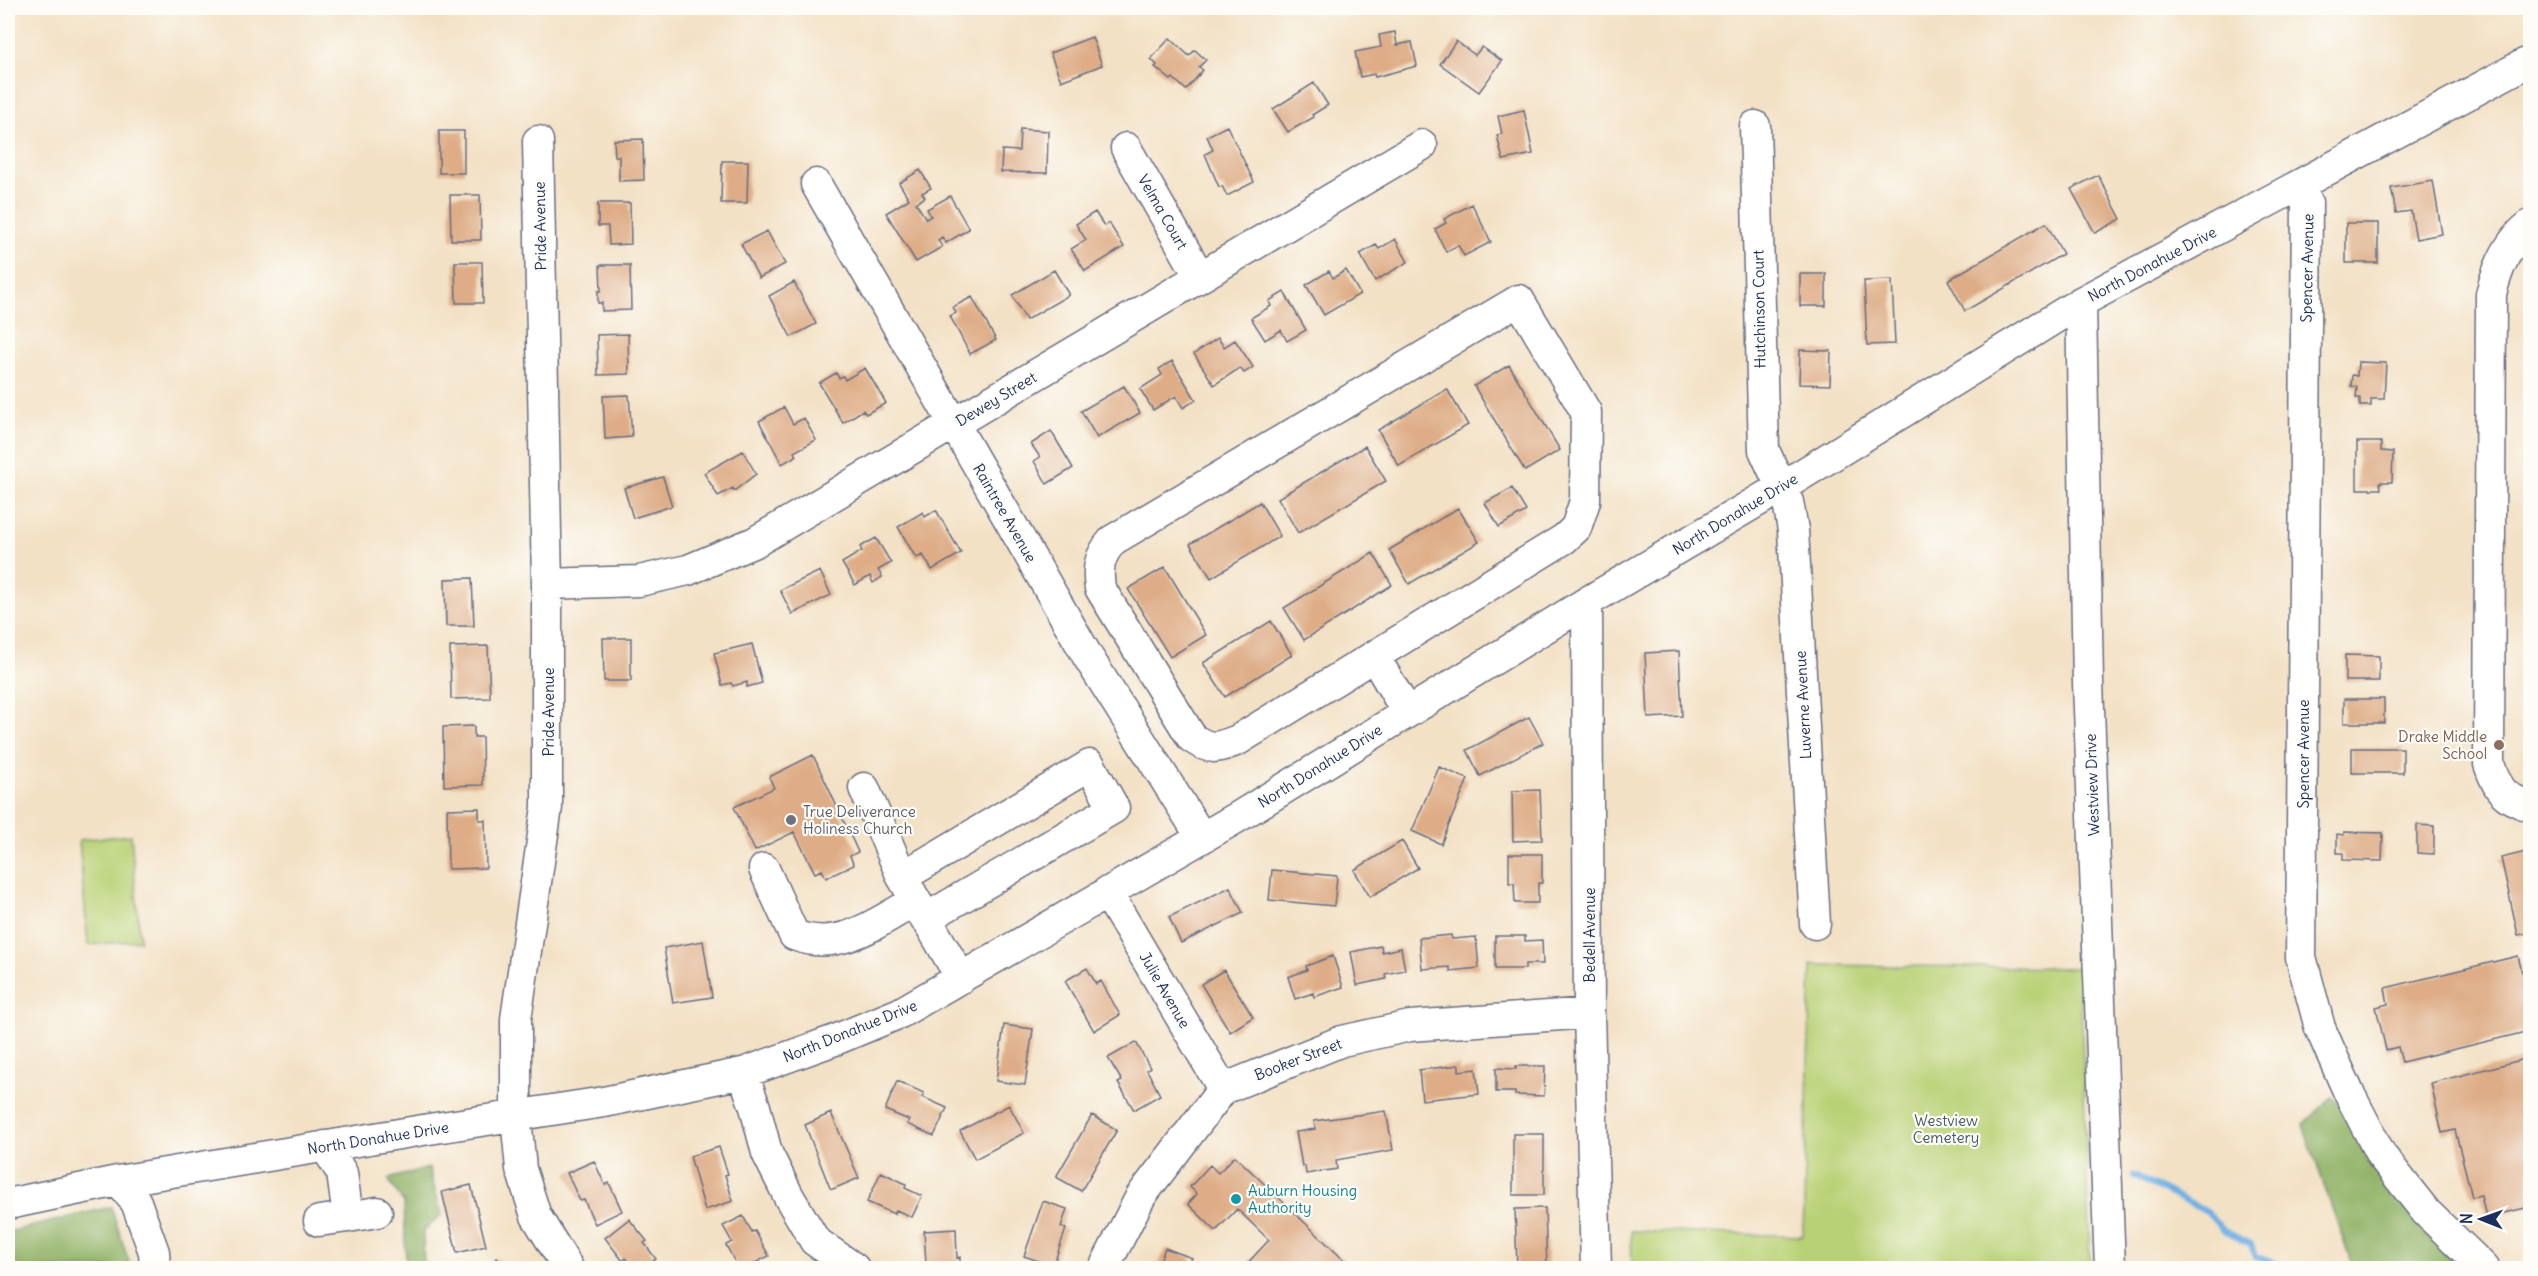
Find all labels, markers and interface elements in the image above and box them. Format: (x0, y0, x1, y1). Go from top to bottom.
street label: Velma Court (1134, 171, 1192, 253)
street label: Pride Avenue (530, 181, 550, 271)
street label: Spencer Avenue (2297, 213, 2317, 323)
street label: North Donahue Drive (2085, 222, 2219, 306)
street label: Hutchinson Court (1748, 250, 1770, 368)
street label: Dewey Street (952, 367, 1040, 431)
street label: Raintree Avenue (969, 460, 1041, 566)
street label: North Donahue Drive (1669, 469, 1801, 559)
street label: Luverne Avenue (1791, 650, 1815, 760)
street label: Pride Avenue (539, 667, 558, 757)
street label: Spencer Avenue (2294, 699, 2313, 809)
street label: North Donahue Drive (1254, 720, 1386, 812)
place label: Drake Middle School (2398, 727, 2487, 763)
street label: Westview Drive (2081, 733, 2103, 837)
marker: Drake Middle School (2492, 738, 2506, 752)
place label: True Deliverance Holiness Church (803, 802, 916, 838)
marker: True Deliverance Holiness Church (784, 813, 798, 827)
street label: Bedell Avenue (1580, 887, 1599, 983)
street label: Julie Avenue (1136, 948, 1194, 1032)
street label: North Donahue Drive (780, 995, 920, 1067)
street label: Booker Street (1252, 1034, 1344, 1084)
park label: Westview Cemetery (1913, 1111, 1979, 1147)
street label: North Donahue Drive (306, 1117, 450, 1159)
place label: Auburn Housing Authority (1248, 1181, 1357, 1217)
north arrow (2451, 1189, 2511, 1249)
marker: Auburn Housing Authority (1229, 1192, 1243, 1206)
text: N (2456, 1213, 2476, 1224)

